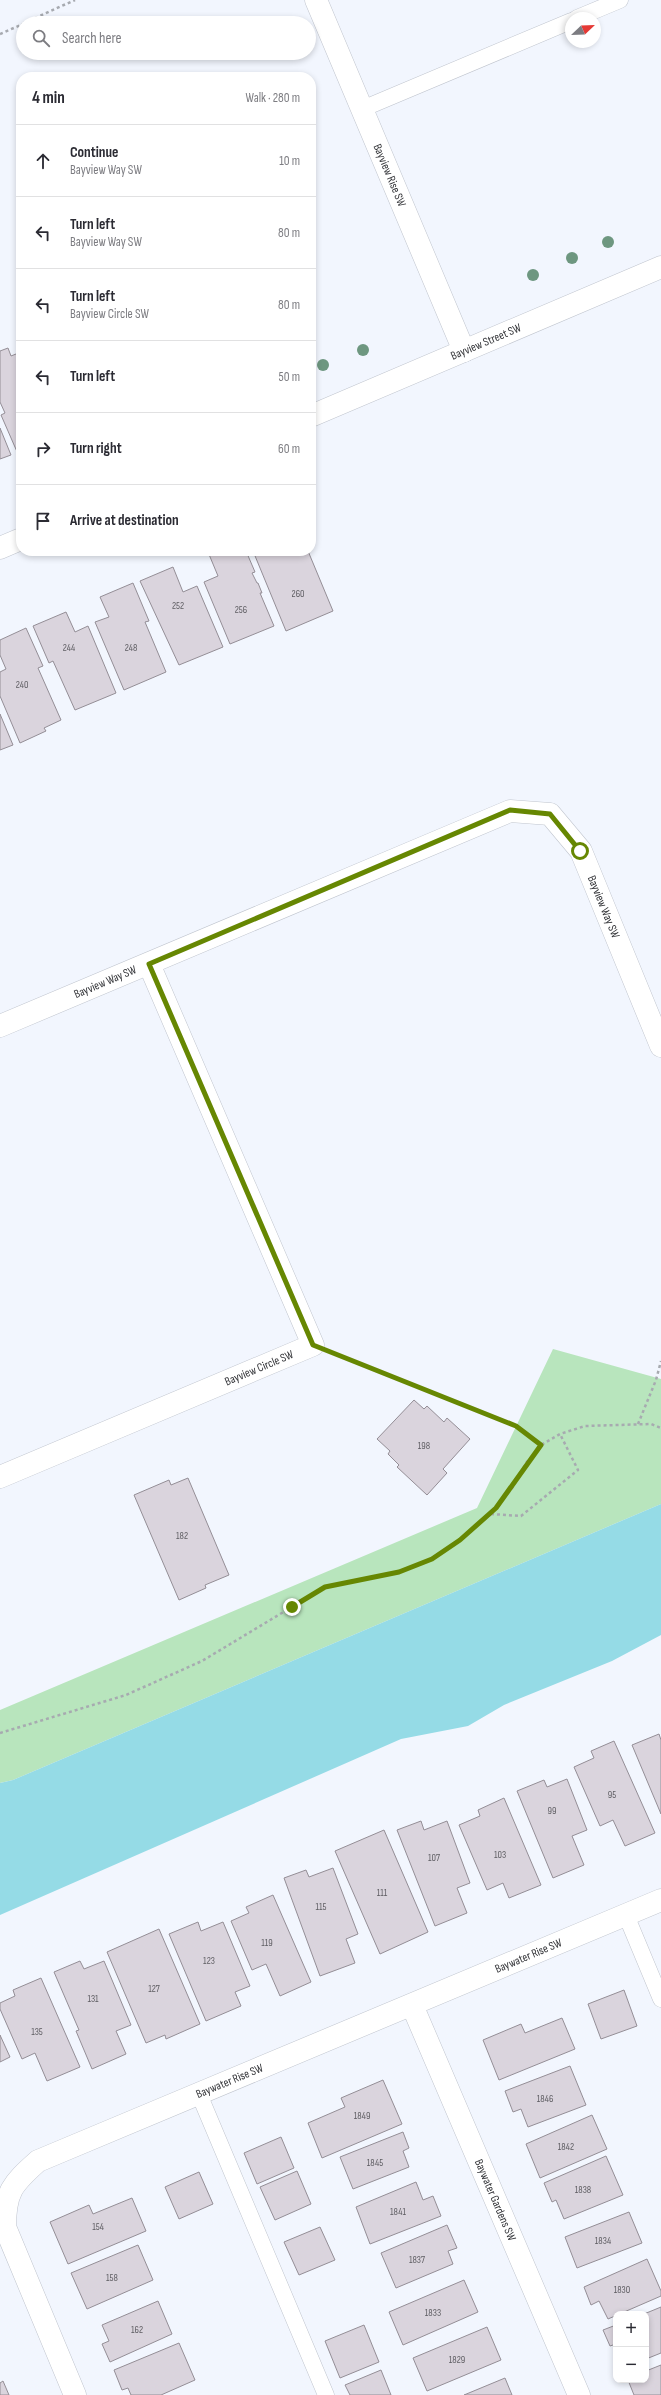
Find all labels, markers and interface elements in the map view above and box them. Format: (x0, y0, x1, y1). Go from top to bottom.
north arrow (565, 12, 601, 48)
search box (16, 16, 316, 60)
icon: search (30, 27, 52, 49)
text: Search here (62, 29, 122, 48)
text: 4 min (32, 88, 65, 108)
text: Walk · 280 m (246, 90, 300, 106)
street label: Bayview Rise SW (369, 142, 409, 209)
text: Continue (70, 143, 119, 162)
icon: ahead (32, 150, 54, 172)
text: 10 m (279, 153, 300, 169)
text: Bayview Way SW (70, 162, 142, 178)
text: Turn left (70, 215, 115, 234)
icon: left (32, 222, 54, 244)
text: 80 m (278, 225, 300, 241)
text: Bayview Way SW (70, 234, 142, 250)
text: Turn left (70, 287, 115, 306)
icon: left (32, 294, 54, 316)
text: 80 m (278, 297, 300, 313)
text: Bayview Circle SW (70, 306, 149, 322)
street label: Bayview Street SW (449, 320, 524, 364)
icon: left (32, 366, 54, 388)
text: Turn left (70, 367, 115, 386)
text: 50 m (279, 369, 300, 385)
icon: right (32, 438, 54, 460)
text: Turn right (70, 439, 122, 458)
text: 60 m (278, 441, 300, 457)
icon: arrive (32, 510, 54, 532)
text: Arrive at destination (70, 511, 179, 530)
house number: 260 (292, 588, 304, 600)
house number: 252 (172, 600, 184, 612)
house number: 256 (235, 604, 247, 616)
house number: 244 (63, 642, 75, 654)
house number: 248 (125, 642, 137, 654)
house number: 240 (16, 679, 28, 691)
route start (571, 842, 589, 860)
street label: Bayview Way SW (584, 873, 623, 941)
street label: Bayview Way SW (72, 962, 139, 1002)
street label: Bayview Circle SW (223, 1347, 296, 1389)
house number: 198 (418, 1440, 430, 1452)
house number: 182 (176, 1530, 188, 1542)
route end (283, 1598, 301, 1616)
house number: 95 (608, 1789, 616, 1801)
house number: 99 (548, 1805, 556, 1817)
house number: 103 (494, 1849, 506, 1861)
house number: 107 (428, 1852, 440, 1864)
house number: 111 (377, 1887, 388, 1899)
house number: 115 (315, 1901, 327, 1913)
street label: Baywater Rise SW (493, 1935, 564, 1977)
house number: 119 (261, 1937, 273, 1949)
house number: 123 (203, 1955, 215, 1967)
house number: 127 (148, 1983, 160, 1995)
house number: 131 (87, 1993, 99, 2005)
house number: 135 (31, 2026, 43, 2038)
street label: Baywater Rise SW (194, 2060, 266, 2102)
house number: 1846 (537, 2093, 553, 2105)
house number: 1849 (354, 2110, 370, 2122)
house number: 1842 (558, 2141, 574, 2153)
house number: 1845 (367, 2157, 383, 2169)
street label: Baywater Gardens SW (471, 2157, 519, 2243)
house number: 1838 (575, 2184, 591, 2196)
house number: 1841 (390, 2206, 406, 2218)
house number: 154 (92, 2221, 104, 2233)
house number: 1834 (595, 2235, 611, 2247)
house number: 1837 (409, 2254, 425, 2266)
house number: 158 (106, 2272, 118, 2284)
house number: 1830 (614, 2284, 630, 2296)
house number: 1833 (425, 2307, 441, 2319)
map controls (613, 2311, 649, 2383)
button: + (613, 2311, 649, 2347)
house number: 162 (131, 2324, 143, 2336)
button: − (613, 2347, 649, 2383)
house number: 1829 (449, 2354, 465, 2366)

